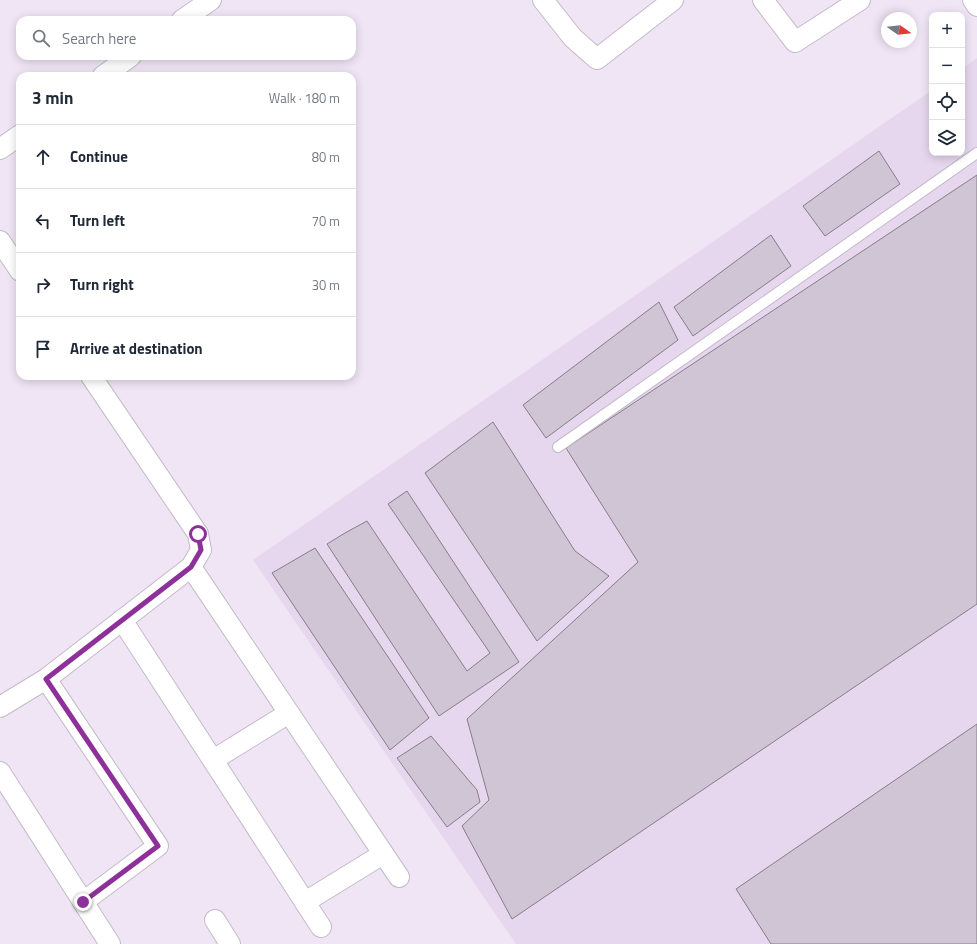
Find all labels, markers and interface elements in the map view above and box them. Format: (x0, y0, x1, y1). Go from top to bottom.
north arrow (881, 12, 917, 48)
map controls (929, 12, 965, 156)
button: + (929, 12, 965, 48)
search box (16, 16, 356, 60)
icon: search (30, 27, 52, 49)
text: Search here (62, 27, 136, 50)
button: − (929, 48, 965, 84)
button: locate (929, 84, 965, 120)
text: 3 min (32, 85, 73, 111)
text: Walk · 180 m (269, 88, 340, 108)
button: layers (929, 120, 965, 156)
text: Continue (70, 145, 128, 168)
icon: ahead (32, 146, 54, 168)
text: 80 m (312, 147, 340, 167)
text: Turn left (70, 209, 125, 232)
icon: left (32, 210, 54, 232)
text: 70 m (312, 211, 340, 231)
text: Turn right (70, 273, 134, 296)
icon: right (32, 274, 54, 296)
text: 30 m (312, 275, 340, 295)
text: Arrive at destination (70, 337, 203, 360)
icon: arrive (32, 338, 54, 360)
route start (189, 525, 207, 543)
route end (74, 893, 92, 911)

